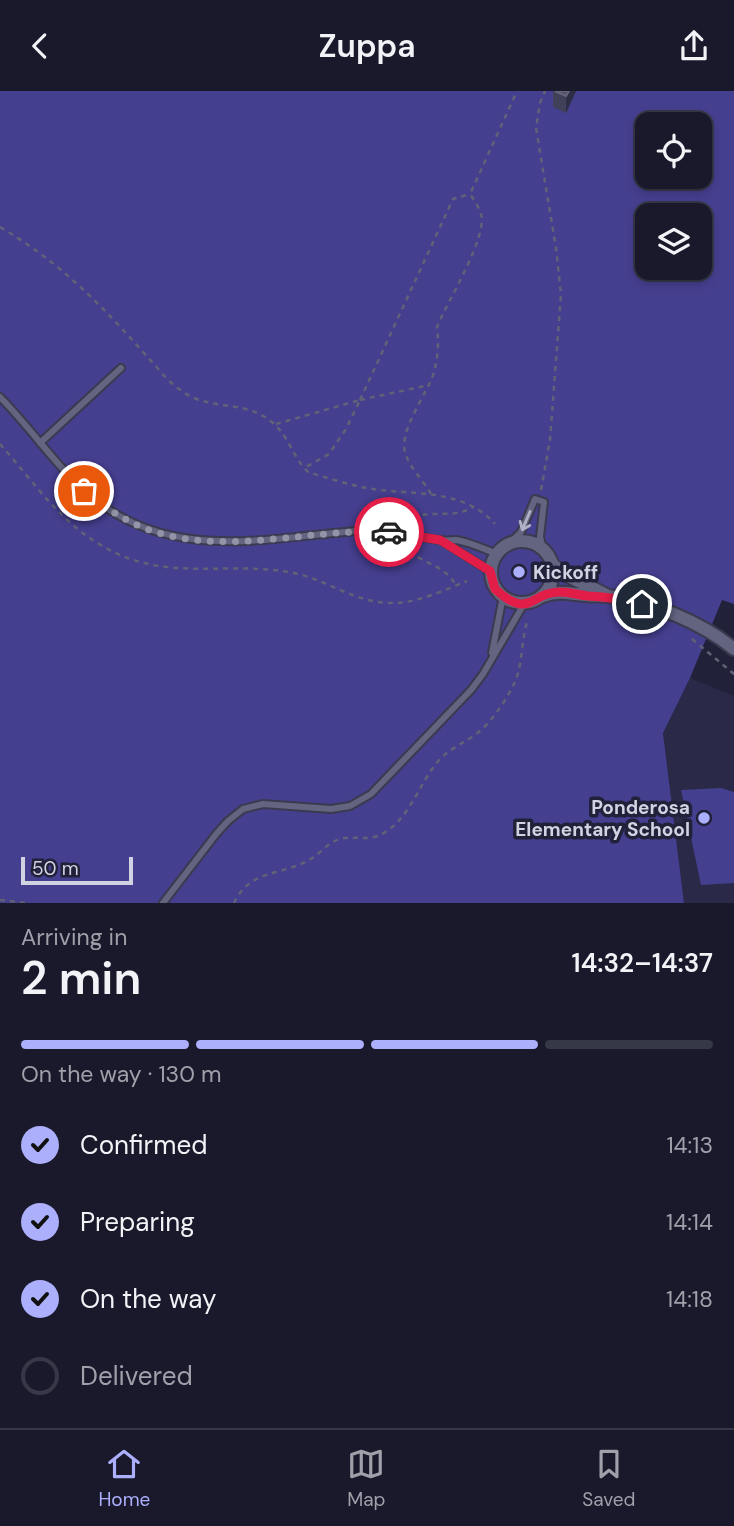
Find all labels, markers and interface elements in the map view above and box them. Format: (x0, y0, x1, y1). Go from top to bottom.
text: Zuppa (318, 25, 416, 67)
icon: back (21, 27, 59, 65)
icon: share (675, 27, 713, 65)
map controls (635, 112, 712, 280)
button: locate (635, 112, 712, 189)
button: layers (635, 203, 712, 280)
pin (54, 461, 114, 521)
icon: bag (65, 472, 103, 510)
courier (354, 497, 424, 567)
one-way arrow (519, 509, 532, 531)
icon: car (370, 513, 408, 551)
place label: Kickoff (533, 560, 598, 585)
marker: Kickoff (511, 564, 527, 580)
pin (612, 574, 672, 634)
icon: home (623, 585, 661, 623)
place label: Ponderosa Elementary School (515, 795, 690, 842)
marker: Ponderosa Elementary School (696, 810, 712, 826)
scale bar (21, 854, 133, 886)
text: 50 m (32, 856, 79, 881)
text: Arriving in (21, 922, 127, 952)
text: 14:32–14:37 (572, 946, 713, 980)
text: 2 min (21, 948, 141, 1008)
text: On the way · 130 m (21, 1059, 222, 1089)
icon: check (21, 1126, 59, 1164)
text: Confirmed (80, 1128, 207, 1162)
text: 14:13 (666, 1130, 713, 1160)
icon: check (21, 1203, 59, 1241)
text: Preparing (80, 1205, 195, 1239)
text: 14:14 (666, 1207, 713, 1237)
icon: check (21, 1280, 59, 1318)
text: On the way (80, 1282, 216, 1316)
text: 14:18 (666, 1284, 713, 1314)
text: Delivered (80, 1359, 193, 1393)
tab: Home (98, 1445, 150, 1512)
tab: Map (347, 1445, 385, 1512)
tab: Saved (582, 1445, 636, 1512)

